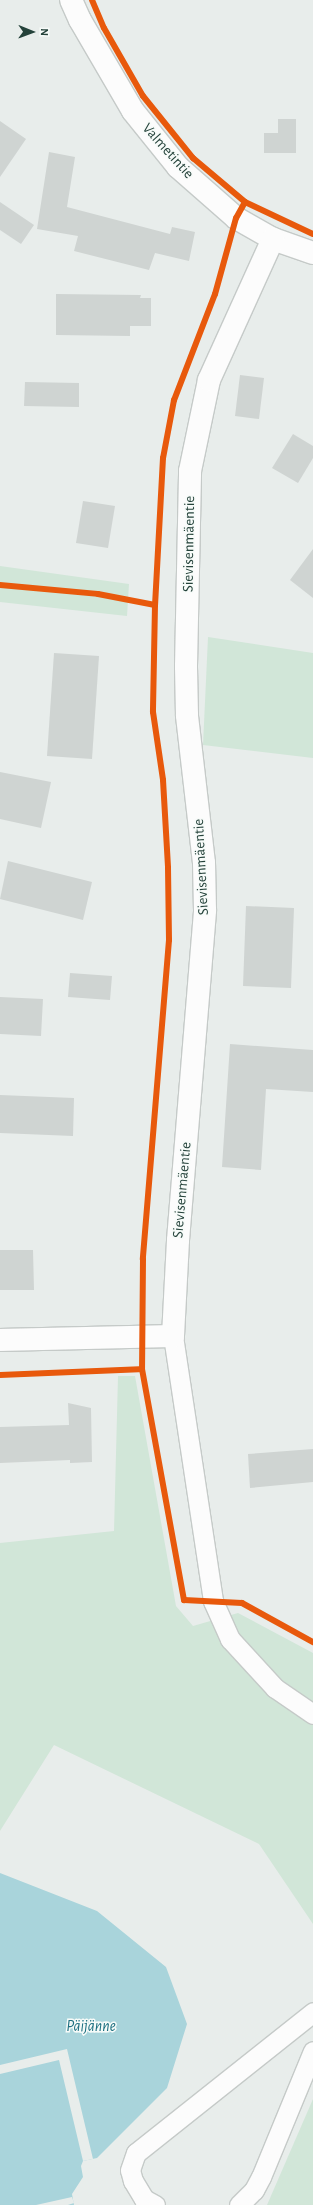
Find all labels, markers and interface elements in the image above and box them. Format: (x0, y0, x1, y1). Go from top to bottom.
north arrow (12, 12, 52, 52)
text: N (39, 28, 50, 36)
street label: Valmetintie (138, 119, 198, 183)
street label: Sievisenmäentie (179, 496, 199, 592)
street label: Sievisenmäentie (189, 818, 213, 916)
street label: Sievisenmäentie (169, 1141, 195, 1239)
water label: Päijänne (66, 2016, 116, 2036)

